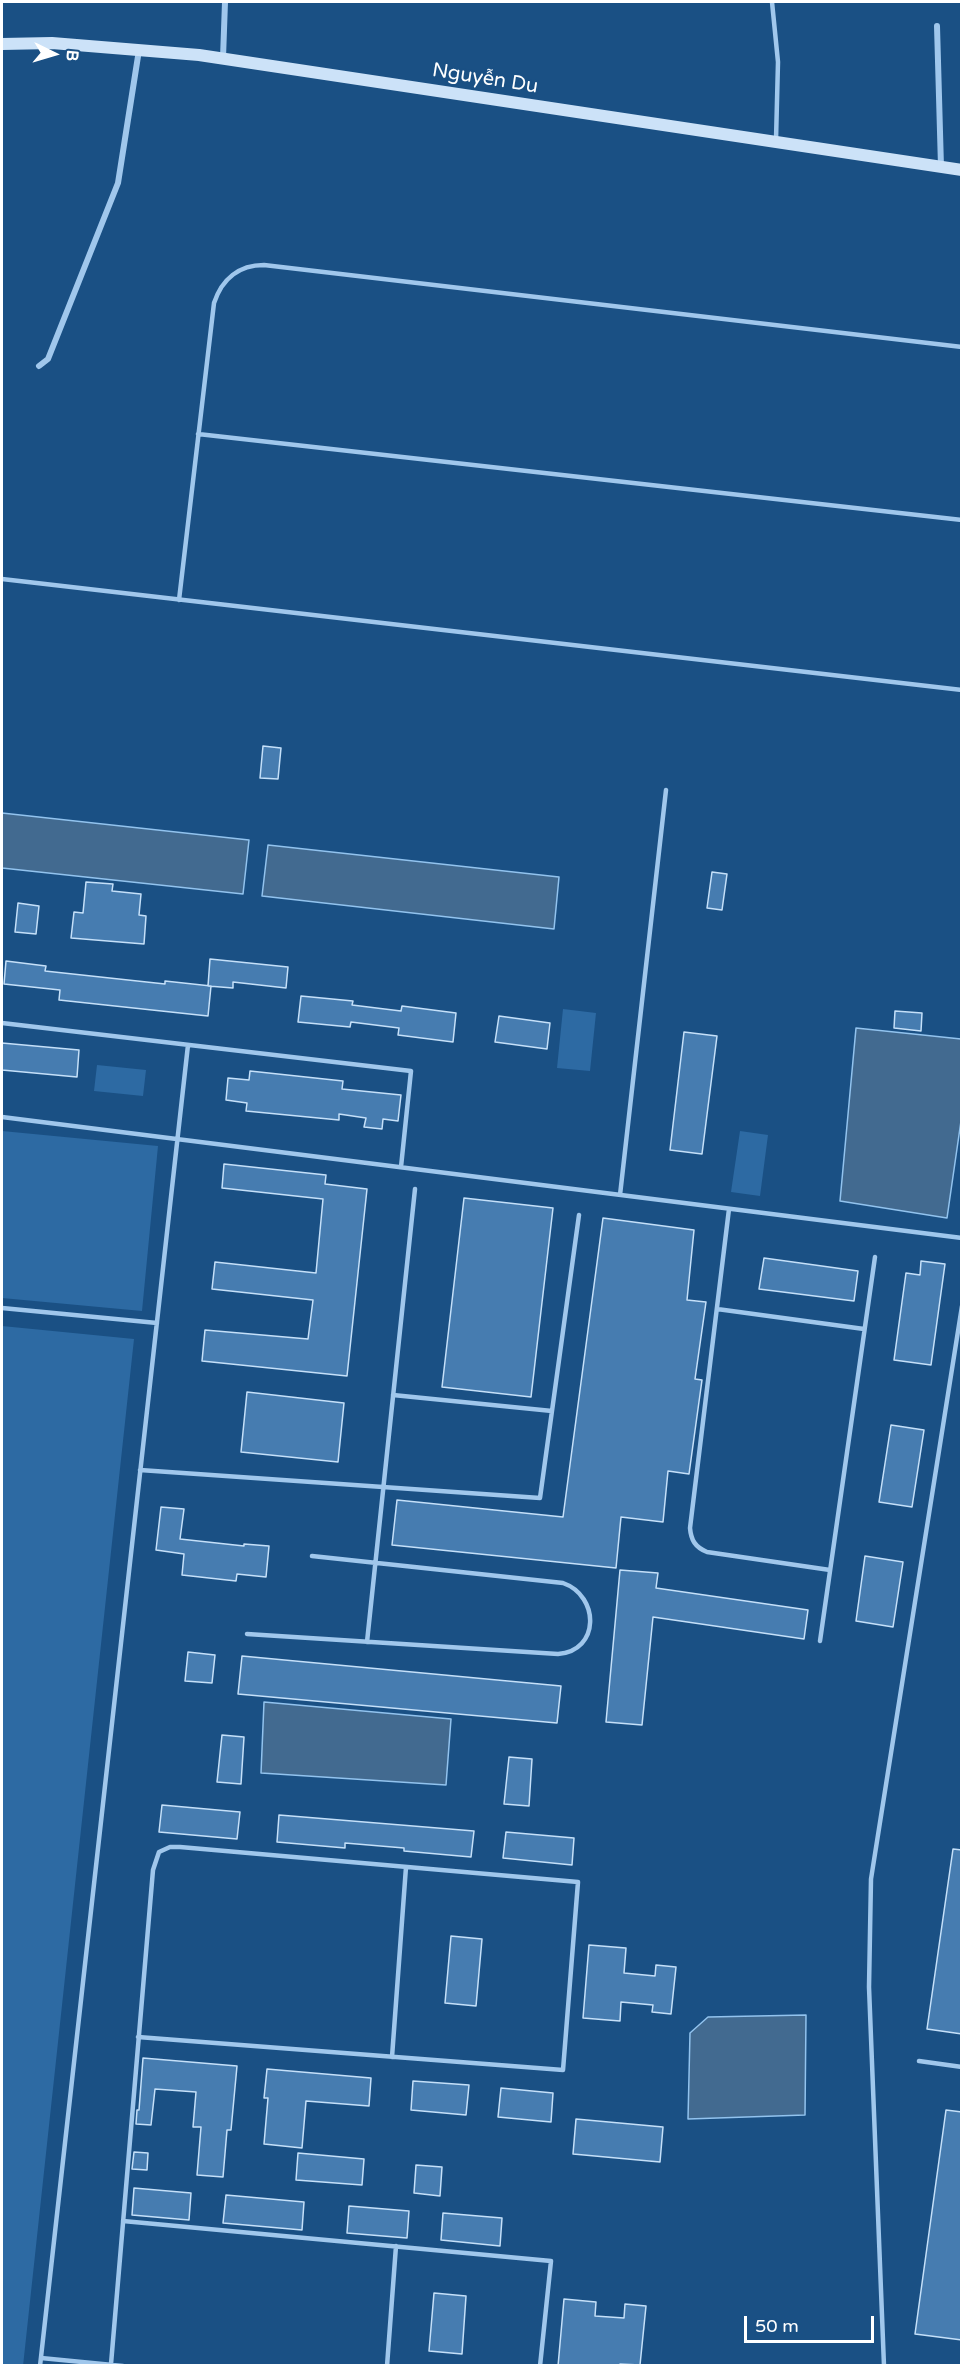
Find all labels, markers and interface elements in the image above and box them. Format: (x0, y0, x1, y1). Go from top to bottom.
north arrow (24, 24, 84, 84)
text: B (61, 49, 82, 62)
street label: Nguyễn Du (430, 59, 540, 99)
scale bar (747, 2304, 878, 2342)
text: 50 m (755, 2315, 799, 2337)

